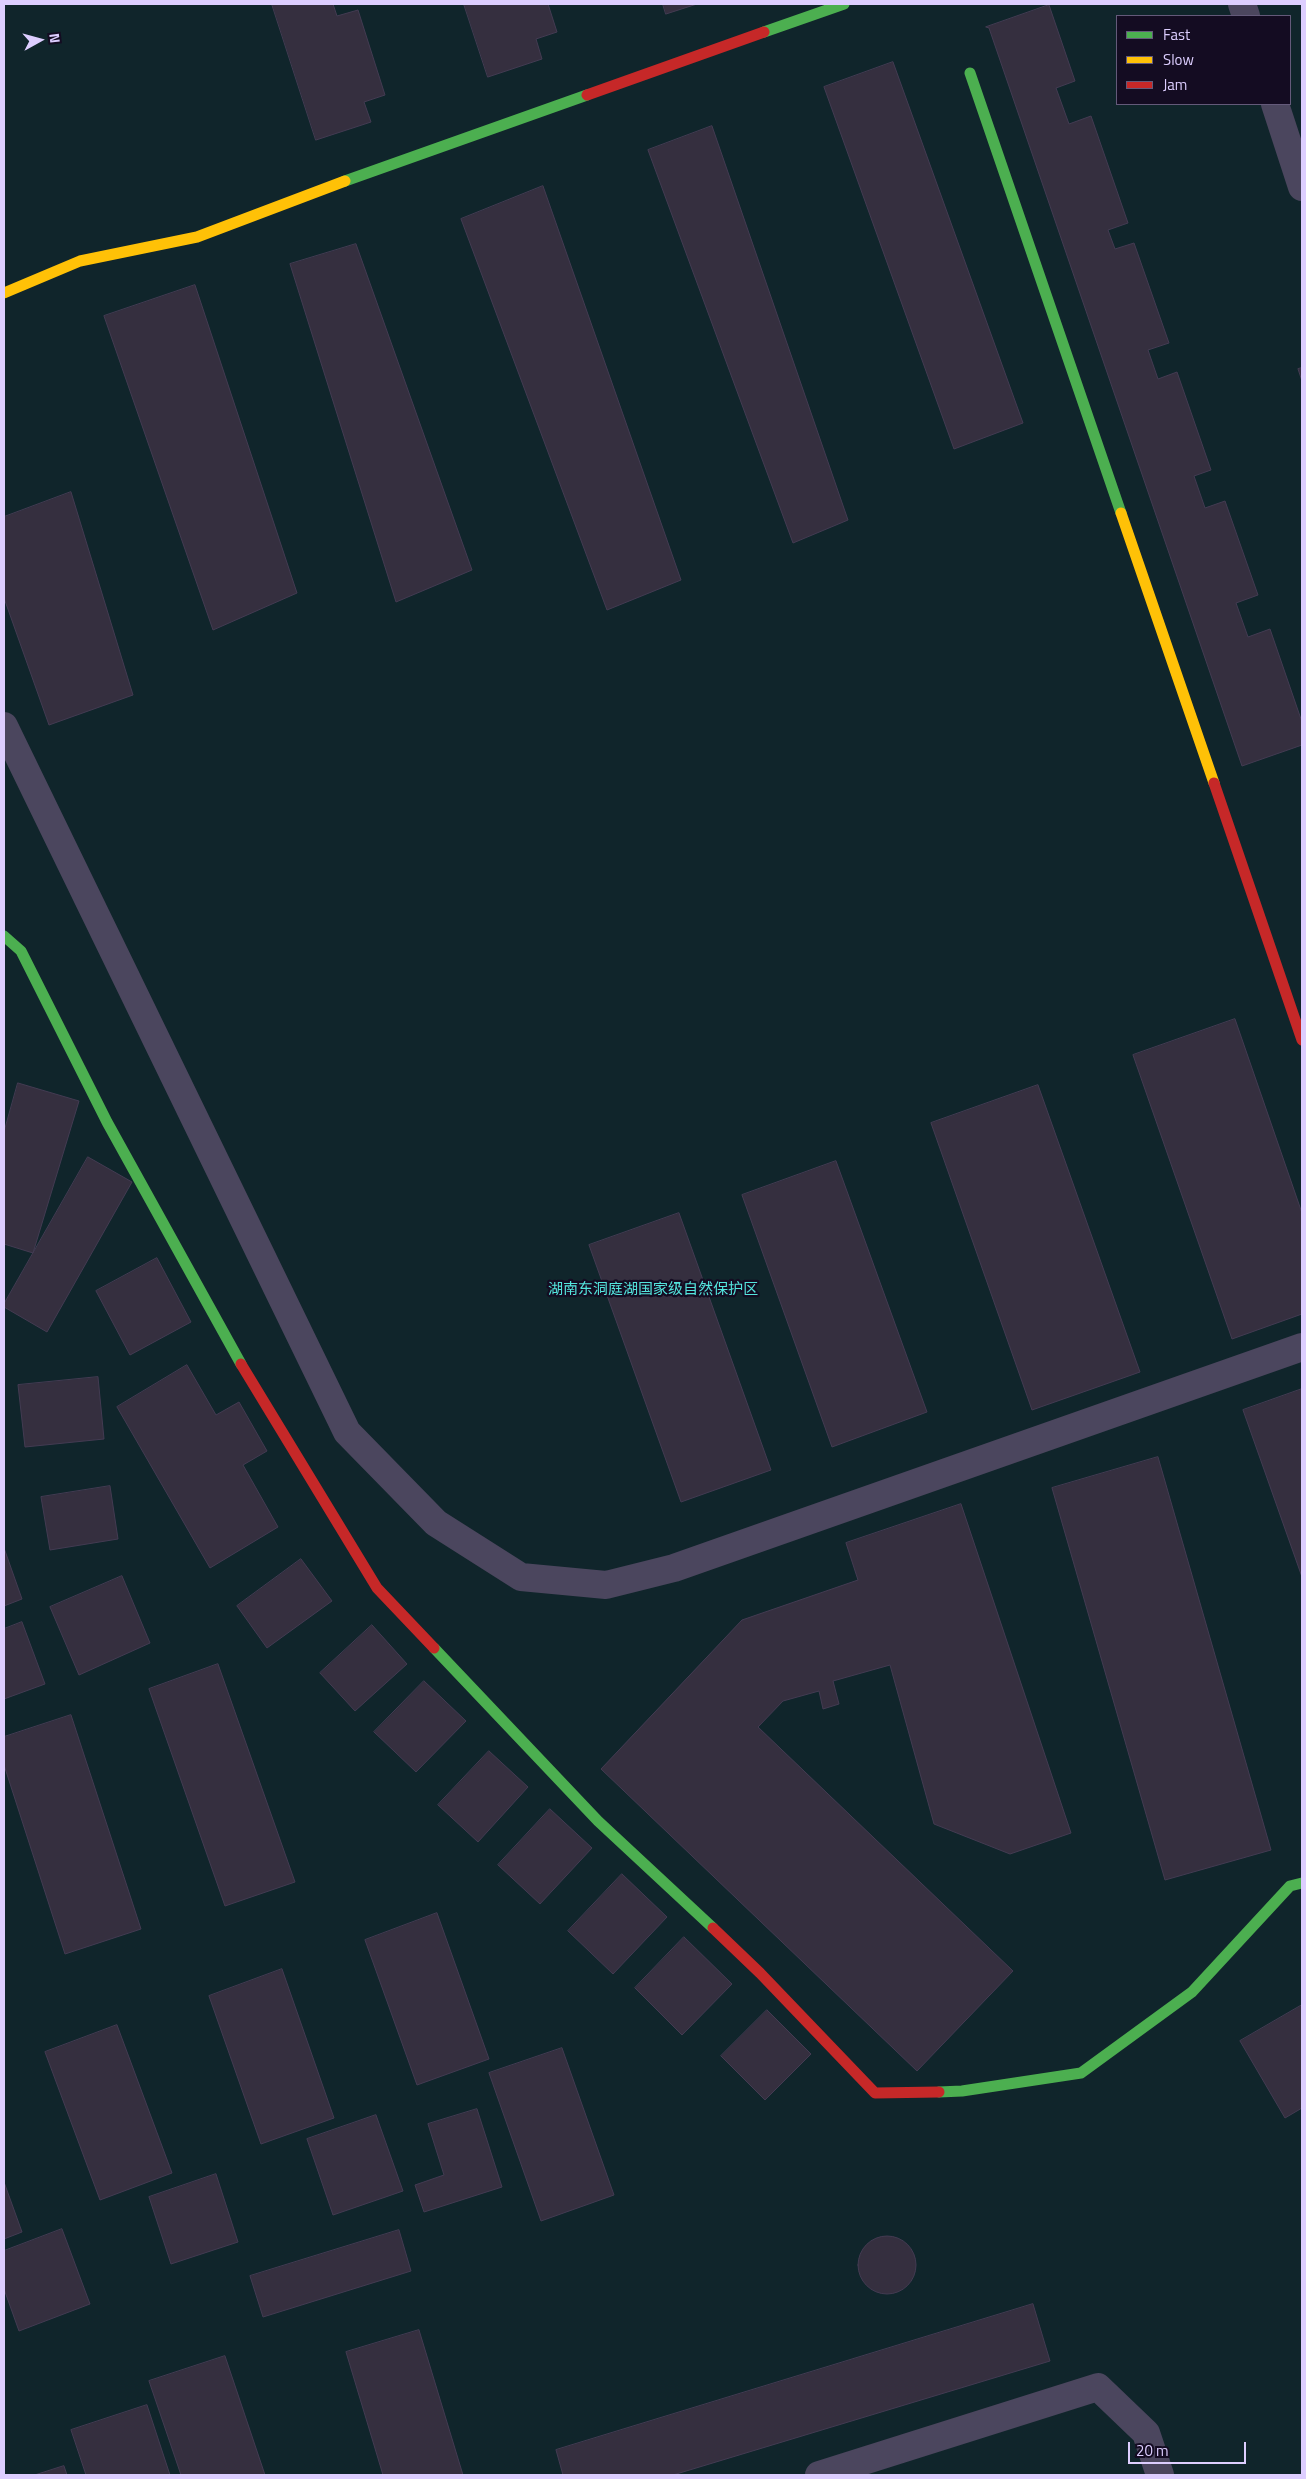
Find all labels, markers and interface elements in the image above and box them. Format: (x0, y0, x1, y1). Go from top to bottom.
north arrow (15, 15, 65, 65)
legend (1116, 15, 1291, 105)
text: Fast (1163, 23, 1190, 46)
text: N (44, 32, 66, 44)
text: Slow (1163, 48, 1194, 71)
text: Jam (1163, 73, 1187, 96)
park label: 湖南东洞庭湖国家级自然保护区 (548, 1281, 758, 1299)
scale bar (1131, 2432, 1248, 2464)
text: 20 m (1136, 2439, 1169, 2462)

